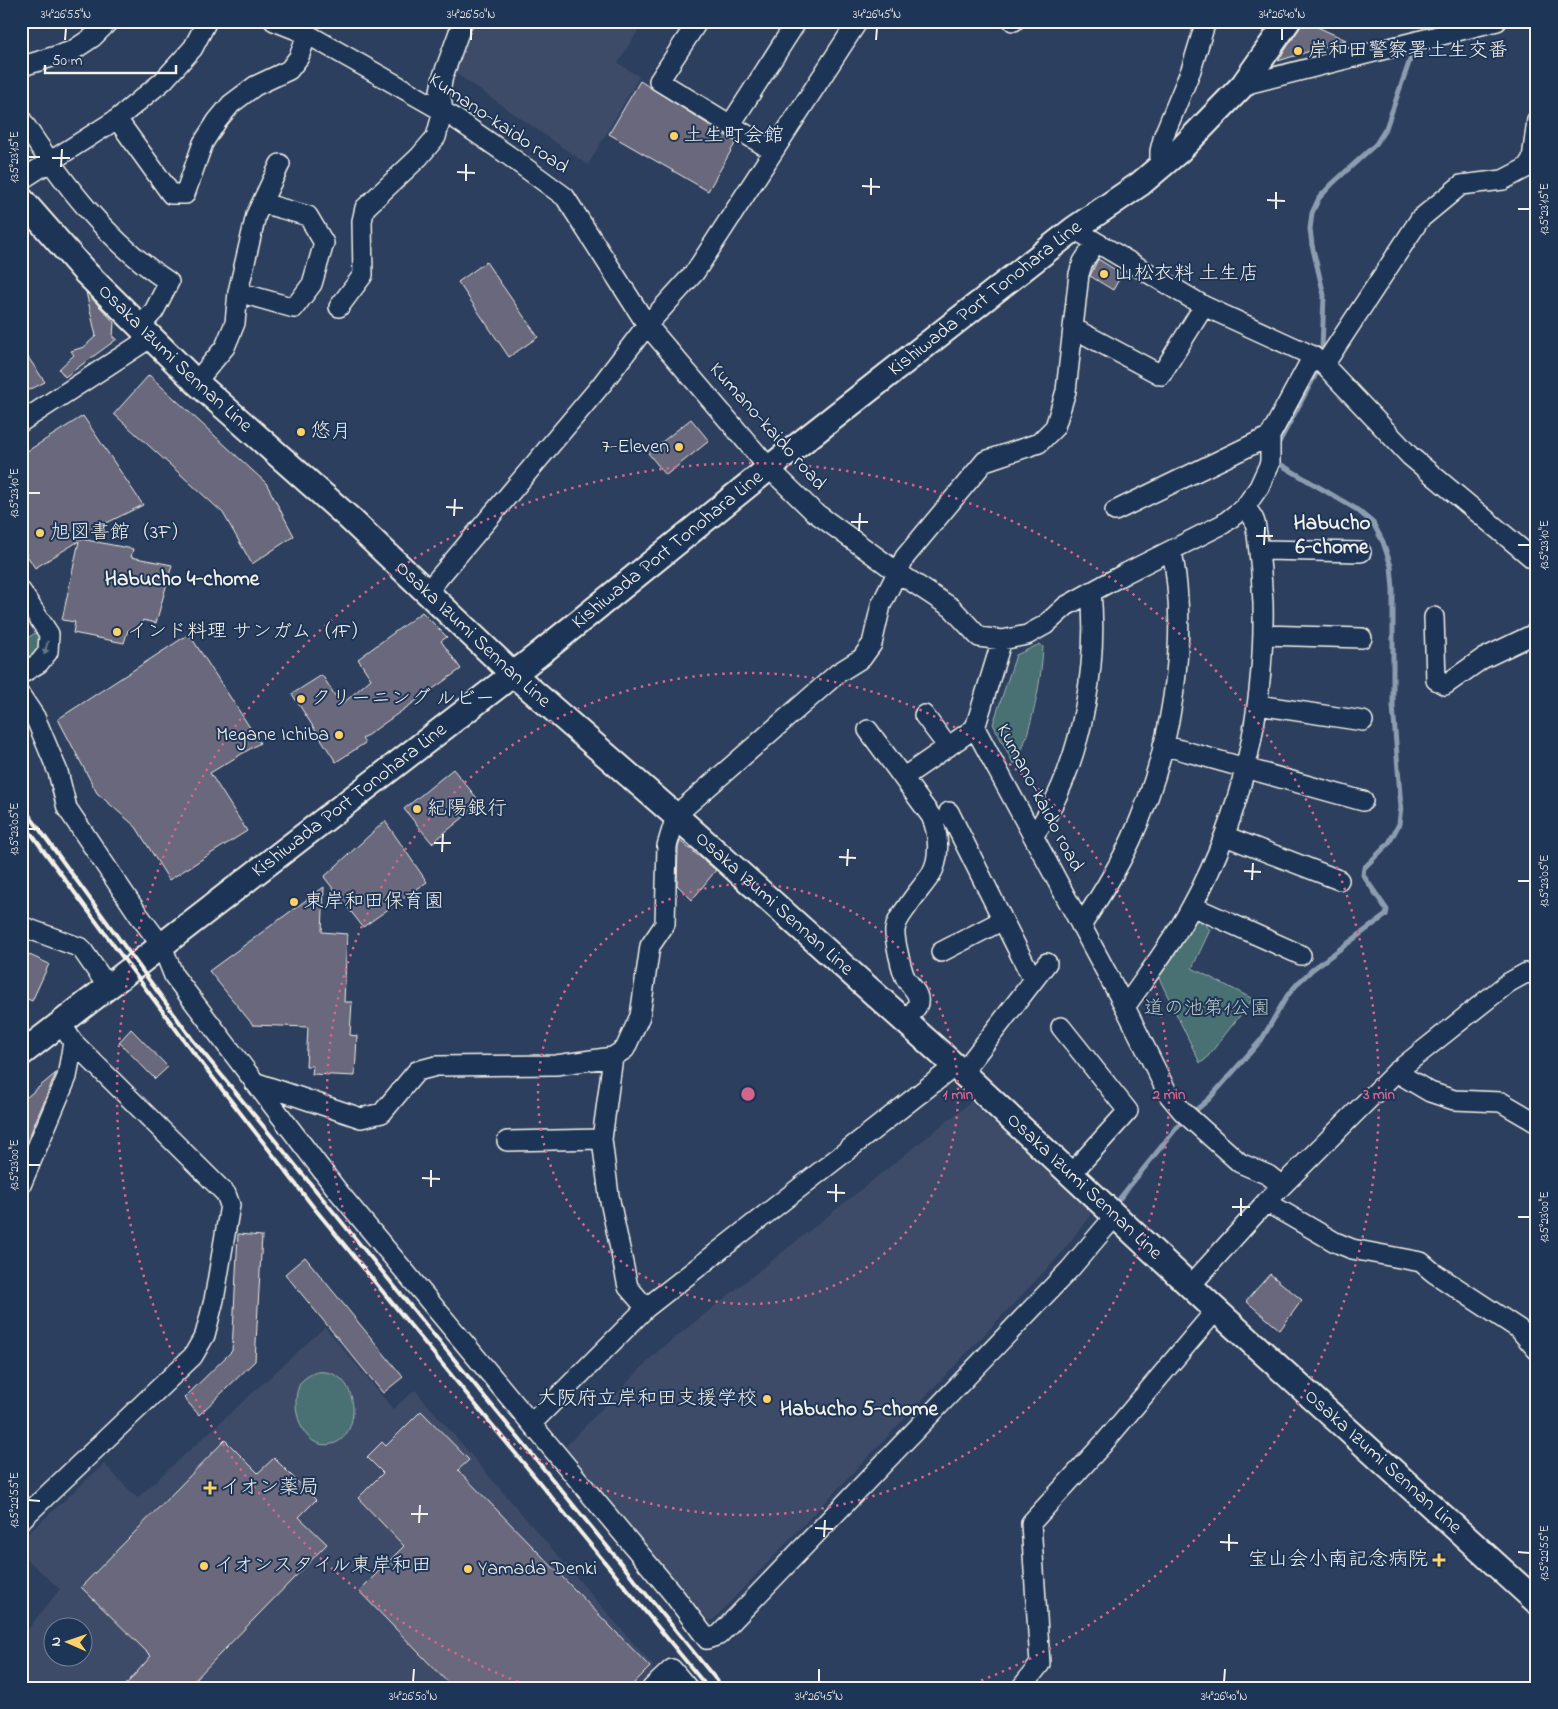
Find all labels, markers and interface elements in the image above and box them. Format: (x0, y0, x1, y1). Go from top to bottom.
text: 34°26'55"N (41, 6, 91, 24)
text: 34°26'50"N (447, 6, 495, 24)
text: 34°26'45"N (853, 6, 901, 24)
text: 34°26'40"N (1259, 6, 1305, 24)
place label: 岸和田警察署土生交番 (1308, 37, 1508, 66)
scale bar (45, 42, 176, 74)
marker: 岸和田警察署土生交番 (1292, 45, 1304, 57)
text: 50 m (52, 50, 83, 72)
street label: Kumano-kaido road (422, 66, 574, 182)
place label: 土生町会館 (684, 122, 784, 151)
marker: 土生町会館 (668, 130, 680, 142)
text: 135°23'15"E (6, 131, 24, 183)
text: 135°23'15"E (1536, 183, 1554, 235)
street label: Kishiwada Port Tonohara Line (882, 213, 1088, 384)
place label: 山松衣料 土生店 (1114, 260, 1259, 289)
marker: 山松衣料 土生店 (1098, 268, 1110, 280)
street label: Osaka Izumi Sennan Line (91, 278, 259, 440)
street label: Kumano-kaido road (701, 357, 833, 497)
place label: 悠月 (311, 418, 351, 447)
marker: 悠月 (295, 426, 307, 438)
place label: 7-Eleven (602, 433, 669, 462)
marker: 7-Eleven (673, 441, 685, 453)
street label: Kishiwada Port Tonohara Line (566, 463, 770, 637)
text: 135°23'10"E (6, 468, 24, 518)
district label: Habucho 6-chome (1294, 509, 1370, 563)
place label: 旭図書館（3F） (50, 519, 191, 548)
text: 135°23'10"E (1536, 520, 1554, 570)
marker: 旭図書館（3F） (34, 527, 46, 539)
street label: Osaka Izumi Sennan Line (388, 554, 557, 715)
district label: Habucho 4-chome (105, 565, 260, 595)
place label: インド料理 サンガム（1F） (127, 618, 371, 647)
marker: インド料理 サンガム（1F） (111, 626, 123, 638)
one-way arrow (42, 641, 50, 656)
place label: クリーニング ルビー (311, 685, 495, 714)
marker: クリーニング ルビー (295, 693, 307, 705)
street label: Kishiwada Port Tonohara Line (246, 716, 453, 885)
street label: Kumano-kaido road (988, 719, 1090, 877)
place label: Megane Ichiba (216, 721, 329, 751)
marker: Megane Ichiba (333, 729, 345, 741)
place label: 紀陽銀行 (427, 795, 507, 824)
text: 135°23'05"E (6, 802, 24, 856)
marker: 紀陽銀行 (411, 803, 423, 815)
street label: Osaka Izumi Sennan Line (688, 825, 860, 983)
text: 135°23'05"E (1536, 854, 1554, 908)
place label: 東岸和田保育園 (304, 888, 444, 917)
marker: 東岸和田保育園 (288, 896, 300, 908)
park label: 道の池第1公園 (1144, 995, 1270, 1024)
text: 1 min (943, 1084, 974, 1106)
text: 2 min (1152, 1084, 1186, 1106)
text: 3 min (1362, 1084, 1395, 1106)
centre of rings (739, 1085, 757, 1103)
street label: Osaka Izumi Sennan Line (1000, 1106, 1169, 1267)
text: 135°23'00"E (6, 1139, 24, 1191)
text: 135°23'00"E (1536, 1191, 1554, 1243)
street label: Osaka Izumi Sennan Line (1297, 1382, 1468, 1541)
place label: 大阪府立岸和田支援学校 (537, 1385, 757, 1414)
marker: 大阪府立岸和田支援学校 (761, 1393, 773, 1405)
district label: Habucho 5-chome (780, 1395, 939, 1425)
text: 135°22'55"E (6, 1472, 24, 1528)
place label: イオン薬局 (220, 1474, 319, 1503)
marker: イオン薬局 (204, 1482, 216, 1494)
text: 135°22'55"E (1536, 1525, 1554, 1581)
place label: 宝山会小南記念病院 (1248, 1546, 1428, 1575)
place label: イオンスタイル東岸和田 (214, 1552, 432, 1581)
marker: 宝山会小南記念病院 (1432, 1553, 1446, 1567)
place label: Yamada Denki (478, 1555, 597, 1584)
marker: イオンスタイル東岸和田 (198, 1560, 210, 1572)
marker: Yamada Denki (462, 1563, 474, 1575)
north arrow (42, 1616, 92, 1666)
text: N (46, 1637, 67, 1647)
text: 34°26'50"N (389, 1688, 437, 1706)
text: 34°26'45"N (795, 1688, 843, 1706)
text: 34°26'40"N (1201, 1688, 1247, 1706)

